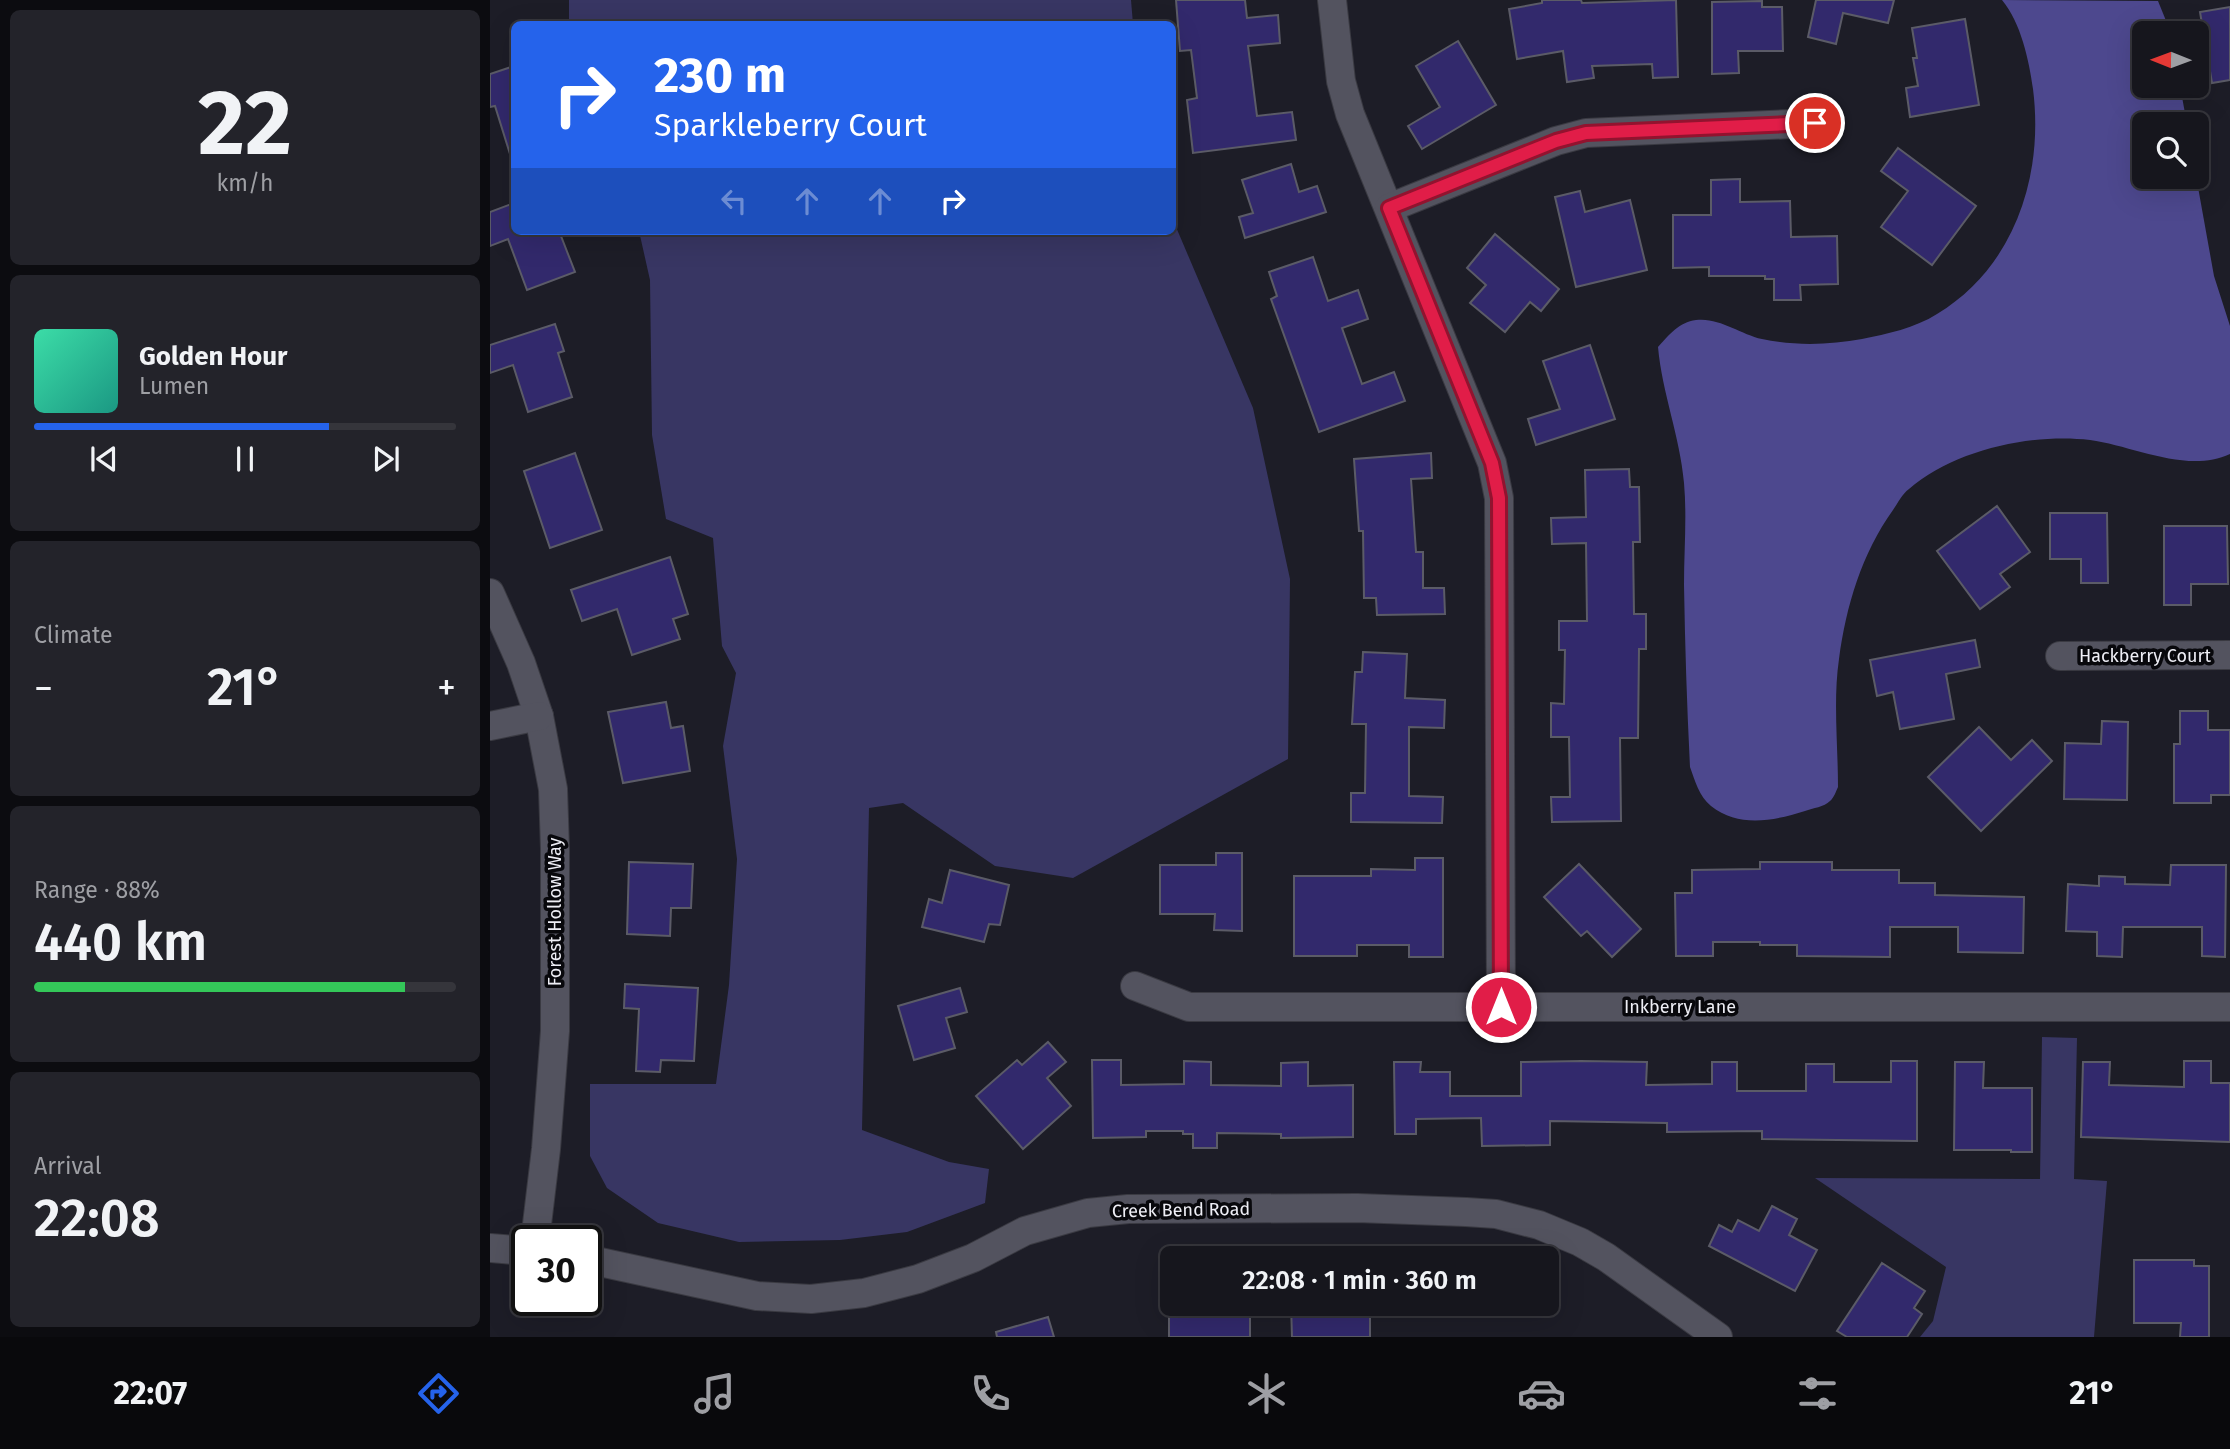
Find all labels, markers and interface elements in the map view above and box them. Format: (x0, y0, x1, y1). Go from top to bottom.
north arrow (2132, 21, 2208, 98)
map controls (2132, 21, 2209, 189)
text: 230 m (654, 46, 786, 105)
icon: right (539, 49, 630, 140)
text: 22 (198, 69, 292, 178)
pin (1785, 93, 1845, 153)
icon: arrive (1796, 104, 1834, 142)
text: Sparkleberry Court (654, 106, 927, 144)
button: search (2132, 112, 2209, 189)
text: km/h (217, 169, 273, 197)
icon: left (715, 182, 753, 220)
icon: ahead (788, 182, 826, 220)
icon: ahead (861, 182, 899, 220)
icon: right (934, 182, 972, 220)
text: Golden Hour (139, 341, 287, 372)
text: Lumen (139, 372, 209, 400)
icon: previous (85, 440, 123, 478)
icon: pause (226, 440, 264, 478)
icon: next (367, 440, 405, 478)
text: Climate (34, 621, 113, 649)
street label: Hackberry Court (2079, 645, 2212, 667)
text: 21° (207, 656, 283, 719)
text: − (34, 665, 53, 711)
text: + (437, 665, 456, 711)
street label: Forest Hollow Way (544, 838, 566, 986)
text: Range · 88% (34, 876, 160, 904)
text: 440 km (34, 911, 207, 974)
position arrow (1464, 970, 1538, 1044)
street label: Inkberry Lane (1624, 996, 1736, 1018)
text: Arrival (34, 1152, 101, 1180)
text: 22:08 (34, 1187, 160, 1250)
street label: Creek Bend Road (1112, 1198, 1250, 1222)
speed limit sign: 30 (511, 1225, 602, 1316)
text: 22:08 · 1 min · 360 m (1242, 1265, 1477, 1296)
icon: directions (414, 1369, 463, 1418)
icon: music (690, 1369, 739, 1418)
icon: phone (966, 1369, 1015, 1418)
icon: climate (1242, 1369, 1291, 1418)
icon: car (1517, 1369, 1566, 1418)
icon: filters (1793, 1369, 1842, 1418)
text: 22:07 (113, 1374, 187, 1412)
text: 21° (2069, 1374, 2117, 1412)

